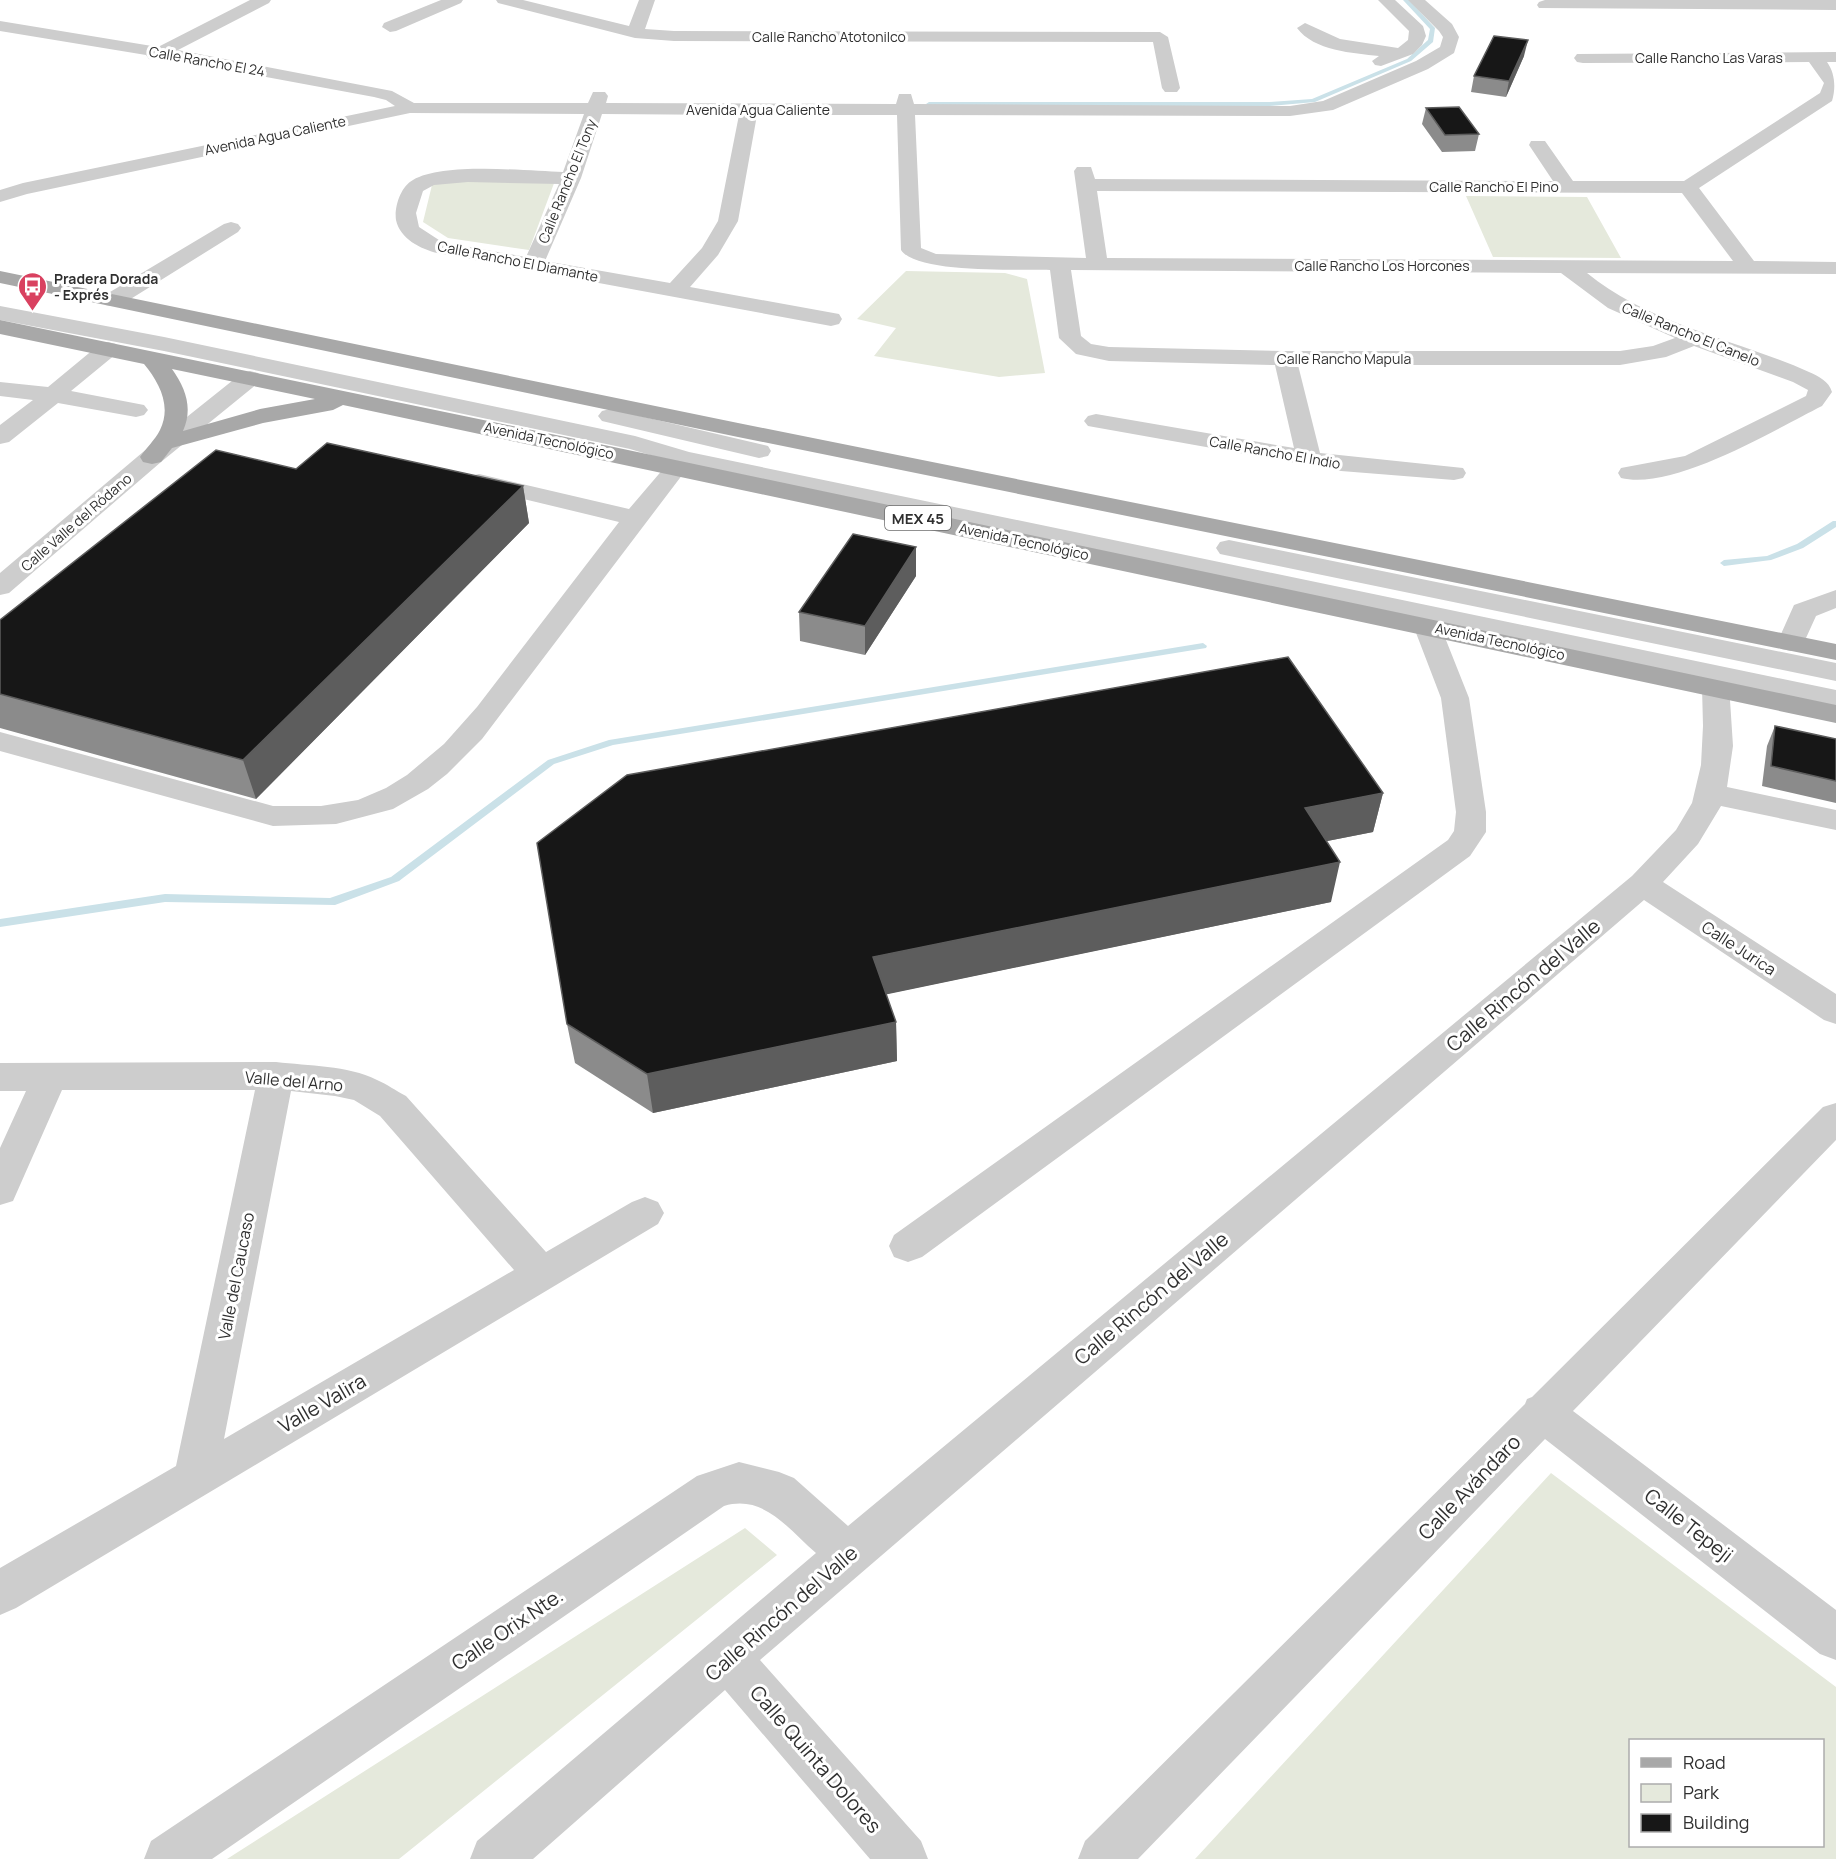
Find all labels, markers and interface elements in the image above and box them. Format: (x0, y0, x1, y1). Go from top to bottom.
street label: Calle Rancho Atotonilco (752, 27, 906, 46)
street label: Calle Rancho El 24 (148, 41, 266, 81)
street label: Calle Rancho Las Varas (1635, 48, 1783, 67)
street label: Avenida Agua Caliente (686, 100, 830, 119)
street label: Avenida Agua Caliente (203, 111, 347, 159)
street label: Calle Rancho El Tony (533, 116, 601, 246)
street label: Calle Rancho El Pino (1429, 177, 1559, 196)
street label: Calle Rancho El Diamante (436, 236, 600, 286)
street label: Calle Rancho Los Horcones (1294, 256, 1470, 275)
place label: Pradera Dorada - Exprés (54, 269, 158, 304)
bus stop icon: Pradera Dorada - Exprés (17, 270, 49, 312)
street label: Calle Rancho El Canelo (1619, 298, 1763, 370)
street label: Calle Rancho Mapula (1277, 349, 1411, 368)
street label: Avenida Tecnológico (482, 417, 616, 463)
street label: Calle Rancho El Indio (1208, 431, 1342, 473)
street label: Calle Valle del Ródano (17, 469, 135, 575)
road number: MEX 45 (885, 506, 951, 530)
street label: Avenida Tecnológico (957, 518, 1091, 564)
street label: Avenida Tecnológico (1433, 618, 1567, 664)
street label: Calle Rincón del Valle (1440, 912, 1606, 1058)
street label: Calle Jurica (1698, 916, 1780, 980)
street label: Valle del Arno (244, 1066, 344, 1096)
street label: Valle del Caucaso (213, 1211, 259, 1341)
street label: Calle Rincón del Valle (1068, 1225, 1234, 1371)
street label: Valle Valira (273, 1367, 371, 1439)
street label: Calle Avándaro (1412, 1428, 1526, 1546)
street label: Calle Tepeji (1639, 1482, 1739, 1568)
street label: Calle Rincón del Valle (699, 1539, 863, 1687)
street label: Calle Orix Nte. (446, 1582, 568, 1676)
street label: Calle Quinta Dolores (744, 1679, 888, 1839)
legend (1629, 1739, 1824, 1847)
text: Road (1683, 1750, 1726, 1774)
text: Park (1683, 1780, 1720, 1804)
text: Building (1683, 1810, 1749, 1834)

